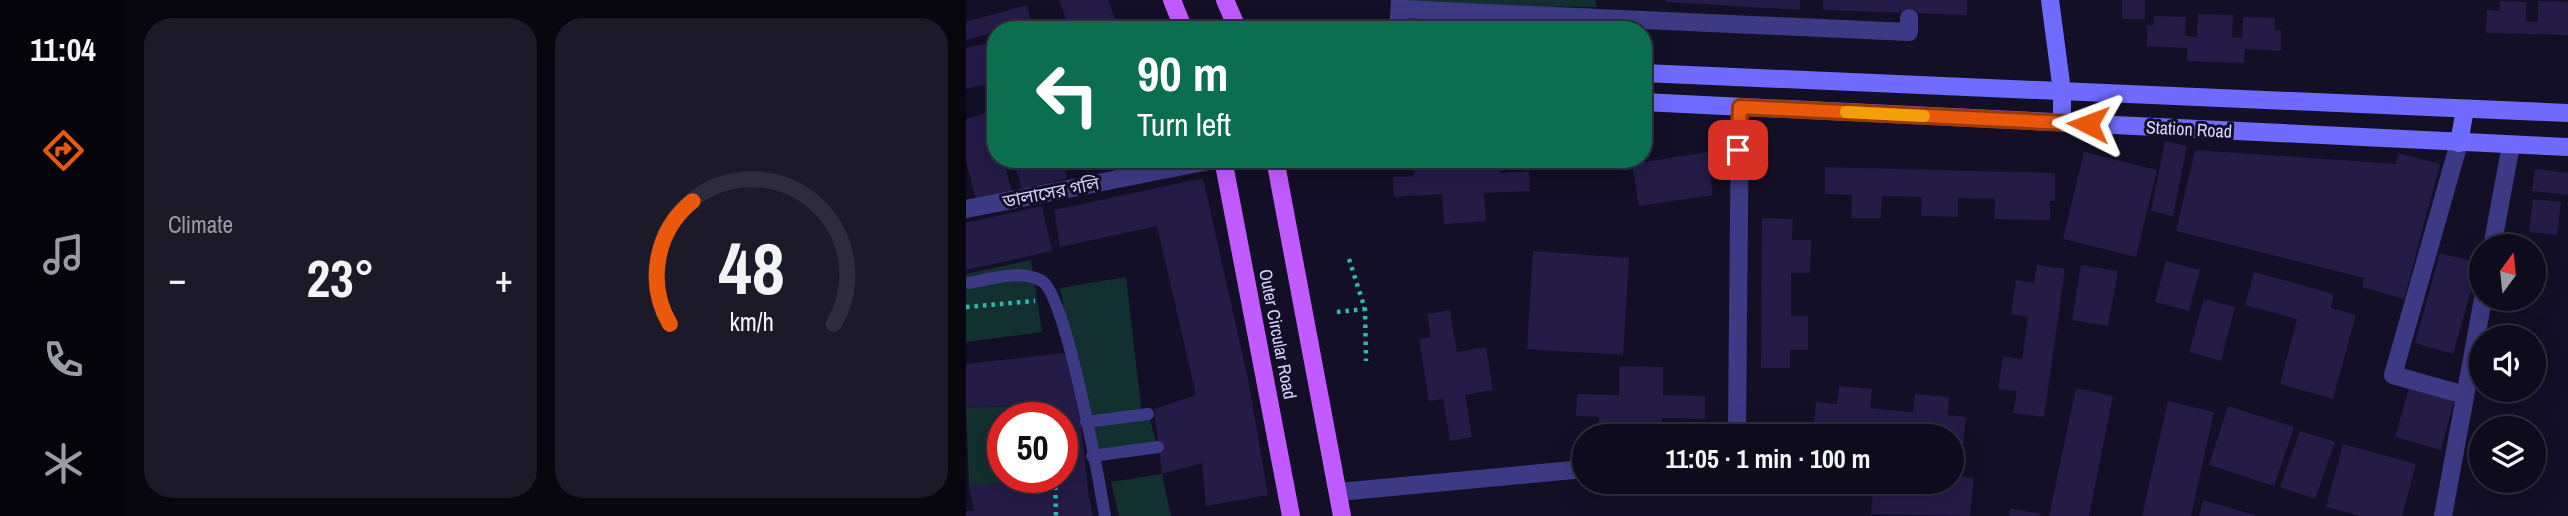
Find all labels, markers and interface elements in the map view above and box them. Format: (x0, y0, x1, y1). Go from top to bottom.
text: 11:04 (30, 28, 96, 71)
text: 90 m (1137, 40, 1229, 106)
icon: left (1022, 49, 1113, 140)
position arrow (2051, 87, 2125, 161)
text: Turn left (1137, 103, 1231, 146)
street label: Station Road (2145, 114, 2233, 144)
pin (1708, 120, 1768, 180)
icon: directions (39, 126, 88, 175)
icon: arrive (1719, 131, 1757, 169)
street label: ডালাসের গলি (1000, 170, 1102, 214)
text: Climate (168, 209, 233, 240)
text: 48 (718, 219, 785, 317)
icon: music (39, 230, 88, 279)
north arrow (2469, 234, 2546, 312)
map controls (2469, 234, 2546, 493)
text: 23° (306, 243, 375, 313)
text: − (168, 253, 186, 304)
text: + (495, 253, 513, 304)
street label: Outer Circular Road (1253, 267, 1303, 401)
text: km/h (729, 305, 774, 339)
button: sound (2469, 325, 2546, 402)
icon: phone (39, 335, 88, 384)
speed limit sign: 50 (987, 402, 1078, 493)
button: layers (2469, 416, 2546, 493)
icon: climate (39, 439, 88, 488)
text: 11:05 · 1 min · 100 m (1665, 441, 1871, 476)

